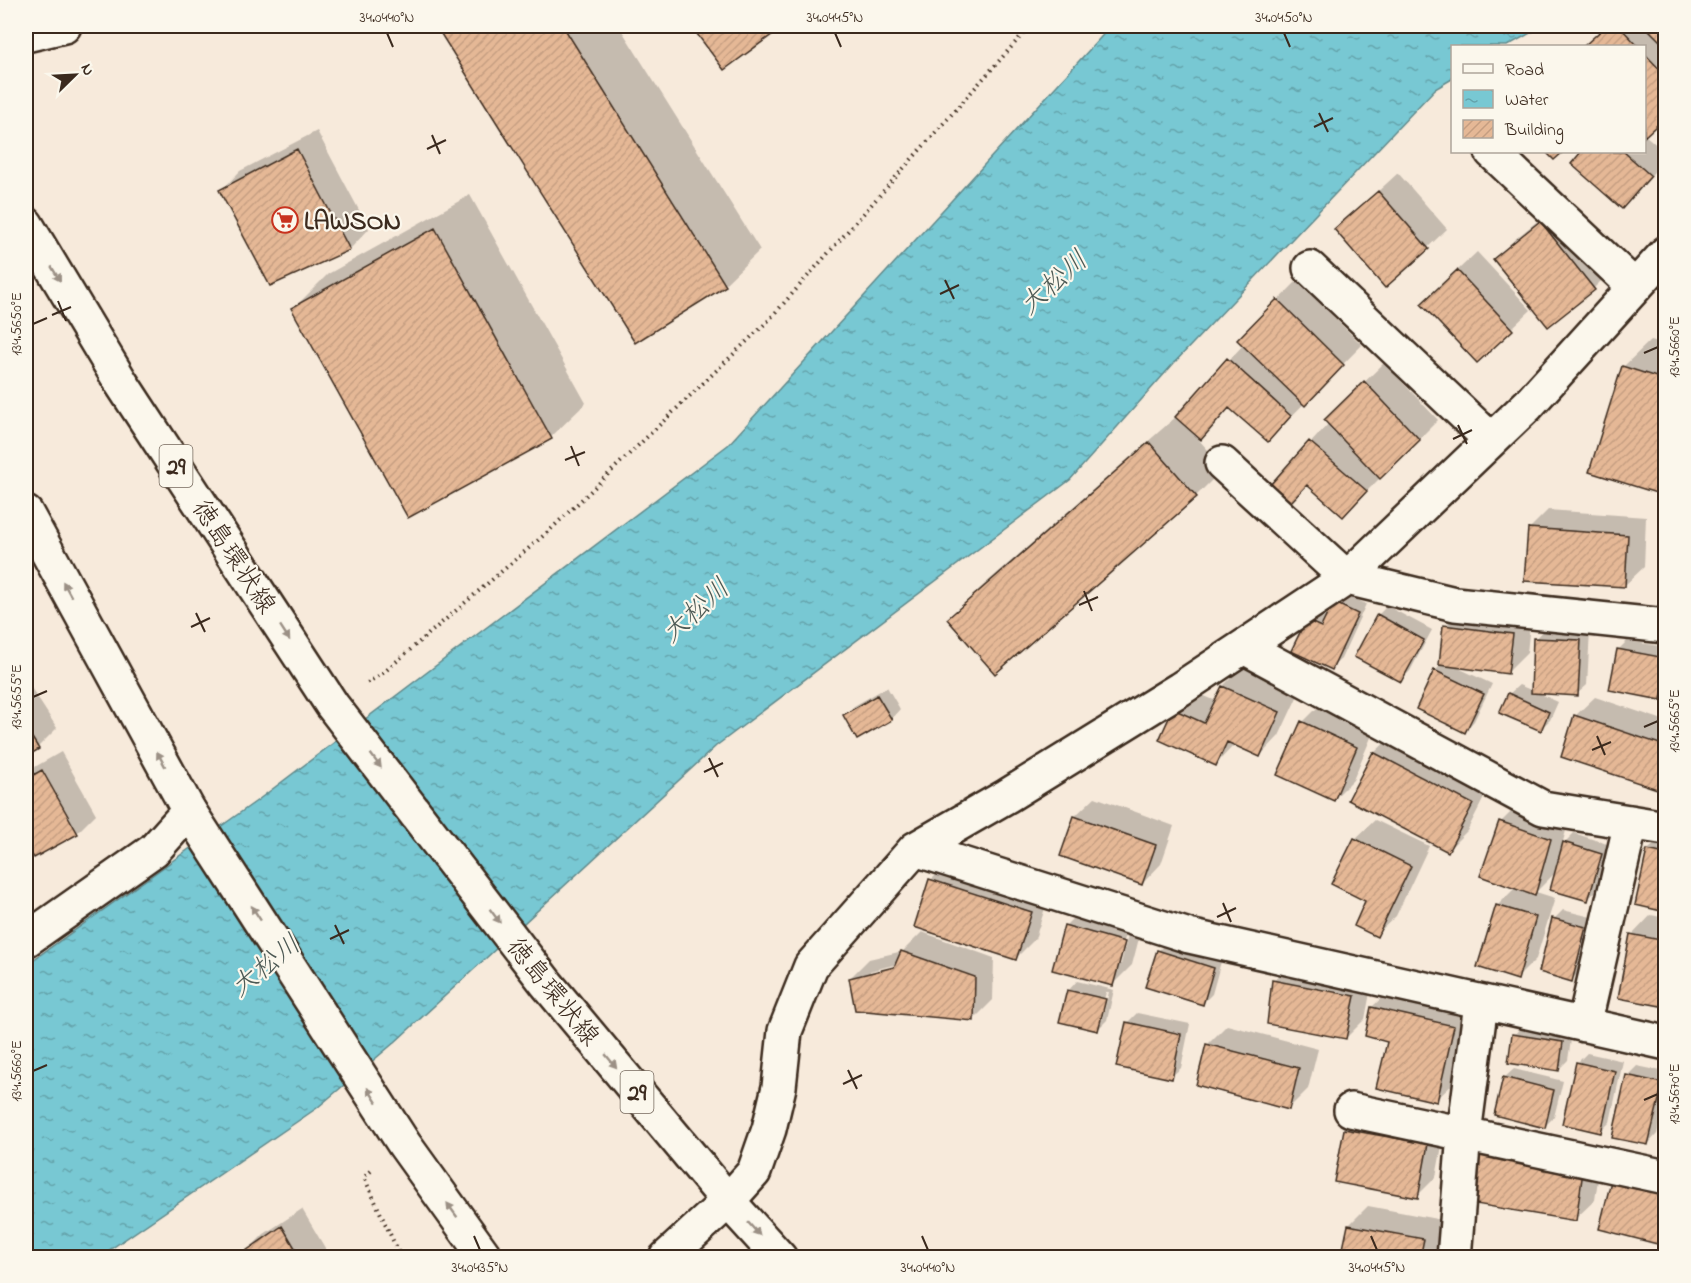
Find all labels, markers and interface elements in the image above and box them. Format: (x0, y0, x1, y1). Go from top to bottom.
text: 34.0440°N (360, 7, 414, 29)
text: 34.0445°N (806, 7, 864, 29)
text: 34.0450°N (1255, 7, 1313, 29)
north arrow (45, 45, 105, 105)
legend (1451, 45, 1646, 153)
text: Road (1505, 58, 1544, 84)
text: N (74, 60, 100, 80)
text: Water (1505, 88, 1549, 114)
text: Building (1504, 118, 1564, 145)
place label: LAWSON (304, 204, 401, 242)
supermarket icon: LAWSON (270, 205, 300, 235)
water label: 大松川 (1012, 242, 1098, 325)
one-way arrow (50, 266, 61, 282)
text: 134.5650°E (6, 292, 28, 356)
text: 134.5660°E (1664, 316, 1686, 378)
road number: 29 (160, 445, 192, 487)
street label: 徳島環状線 (181, 493, 284, 623)
water label: 大松川 (654, 570, 740, 653)
one-way arrow (62, 580, 72, 597)
one-way arrow (279, 625, 290, 641)
text: 134.5655°E (6, 664, 28, 730)
text: 134.5665°E (1664, 689, 1686, 753)
one-way arrow (156, 751, 166, 768)
one-way arrow (370, 753, 382, 769)
one-way arrow (250, 905, 261, 921)
one-way arrow (488, 909, 500, 924)
water label: 大松川 (223, 926, 310, 1008)
street label: 徳島環状線 (496, 930, 607, 1055)
text: 134.5660°E (6, 1040, 28, 1102)
one-way arrow (604, 1053, 616, 1068)
text: 134.5670°E (1664, 1063, 1686, 1125)
road number: 29 (620, 1071, 654, 1113)
one-way arrow (367, 1086, 378, 1103)
one-way arrow (446, 1203, 458, 1219)
one-way arrow (747, 1222, 761, 1237)
text: 34.0435°N (451, 1257, 509, 1279)
text: 34.0440°N (901, 1257, 955, 1279)
text: 34.0445°N (1348, 1257, 1406, 1279)

